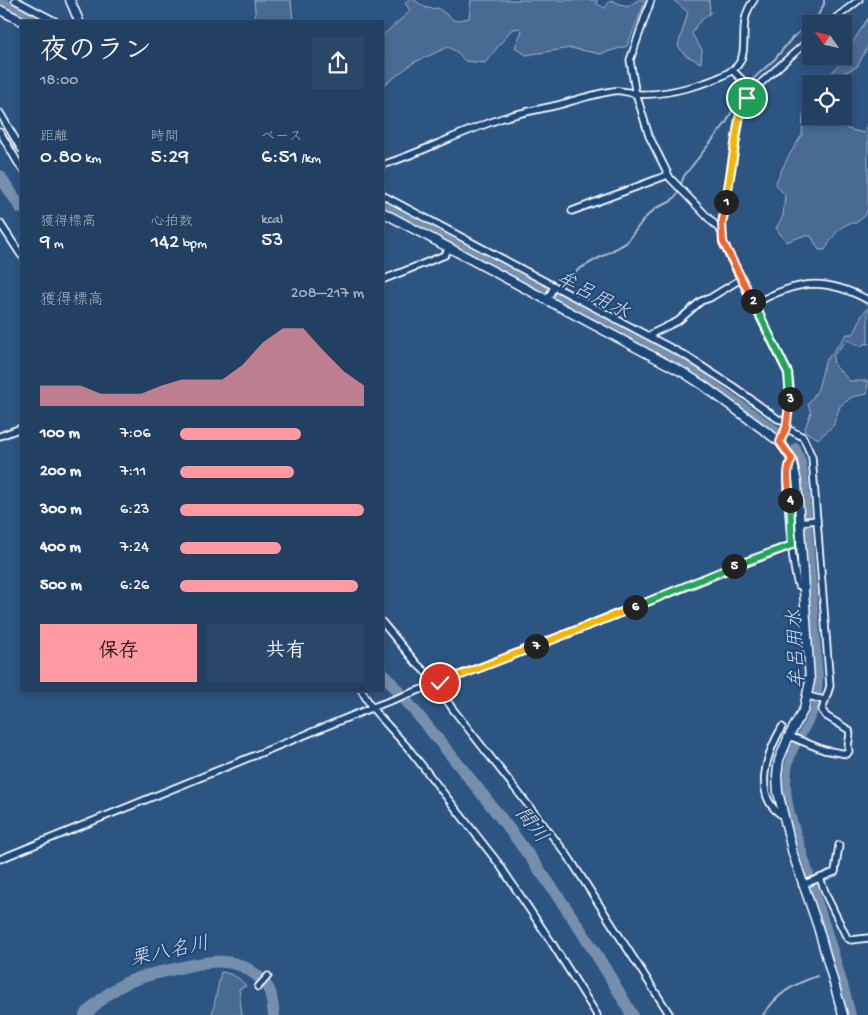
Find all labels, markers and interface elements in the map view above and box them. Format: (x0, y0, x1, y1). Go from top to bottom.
north arrow (802, 15, 852, 65)
map controls (802, 15, 852, 125)
text: 夜のラン (40, 36, 152, 69)
button: share (312, 37, 364, 89)
text: 18:00 (40, 72, 78, 91)
button: locate (802, 75, 852, 125)
pin (726, 77, 768, 119)
icon: arrive (733, 84, 761, 112)
text: 距離 (40, 129, 68, 146)
text: 時間 (151, 129, 179, 146)
text: ペース (261, 129, 303, 146)
text: 0.80 (40, 146, 82, 171)
text: 5:29 (151, 146, 189, 171)
text: 6:51 (261, 146, 298, 171)
text: km (82, 151, 101, 168)
text: /km (298, 151, 321, 168)
pin: 1 (714, 190, 738, 214)
text: 1 (724, 194, 729, 211)
text: kcal (261, 212, 283, 229)
text: 獲得標高 (40, 214, 96, 231)
text: 心拍数 (151, 214, 193, 231)
text: 53 (261, 229, 283, 254)
text: 9 (40, 231, 51, 256)
text: 142 (151, 231, 179, 256)
text: m (51, 236, 64, 253)
text: bpm (179, 236, 207, 253)
water label: 牟呂用水 (551, 266, 634, 326)
text: 208–217 m (291, 285, 364, 304)
pin: 2 (740, 288, 766, 314)
text: 獲得標高 (40, 292, 104, 311)
text: 2 (750, 293, 757, 310)
pin: 3 (778, 386, 802, 412)
text: 3 (787, 391, 794, 408)
text: 100 m (40, 425, 80, 444)
text: 7:06 (120, 425, 151, 444)
text: 200 m (40, 463, 81, 482)
text: 7:11 (120, 463, 146, 482)
pin: 4 (778, 488, 802, 512)
text: 4 (787, 492, 794, 509)
text: 300 m (40, 501, 82, 520)
text: 6:23 (120, 501, 149, 520)
text: 400 m (40, 539, 81, 558)
text: 7:24 (120, 539, 149, 558)
pin: 5 (722, 554, 746, 578)
text: 5 (731, 558, 738, 575)
text: 500 m (40, 577, 82, 596)
text: 6:26 (120, 577, 149, 596)
pin: 6 (622, 594, 648, 620)
text: 6 (632, 599, 639, 616)
water label: 牟呂用水 (783, 609, 811, 689)
button: 保存 (40, 624, 197, 682)
button: 共有 (207, 624, 364, 682)
pin: 7 (524, 634, 548, 658)
text: 7 (533, 638, 540, 655)
pin (419, 662, 461, 704)
icon: check (426, 669, 454, 697)
water label: 間川 (509, 803, 552, 849)
water label: 栗八名川 (128, 932, 212, 973)

